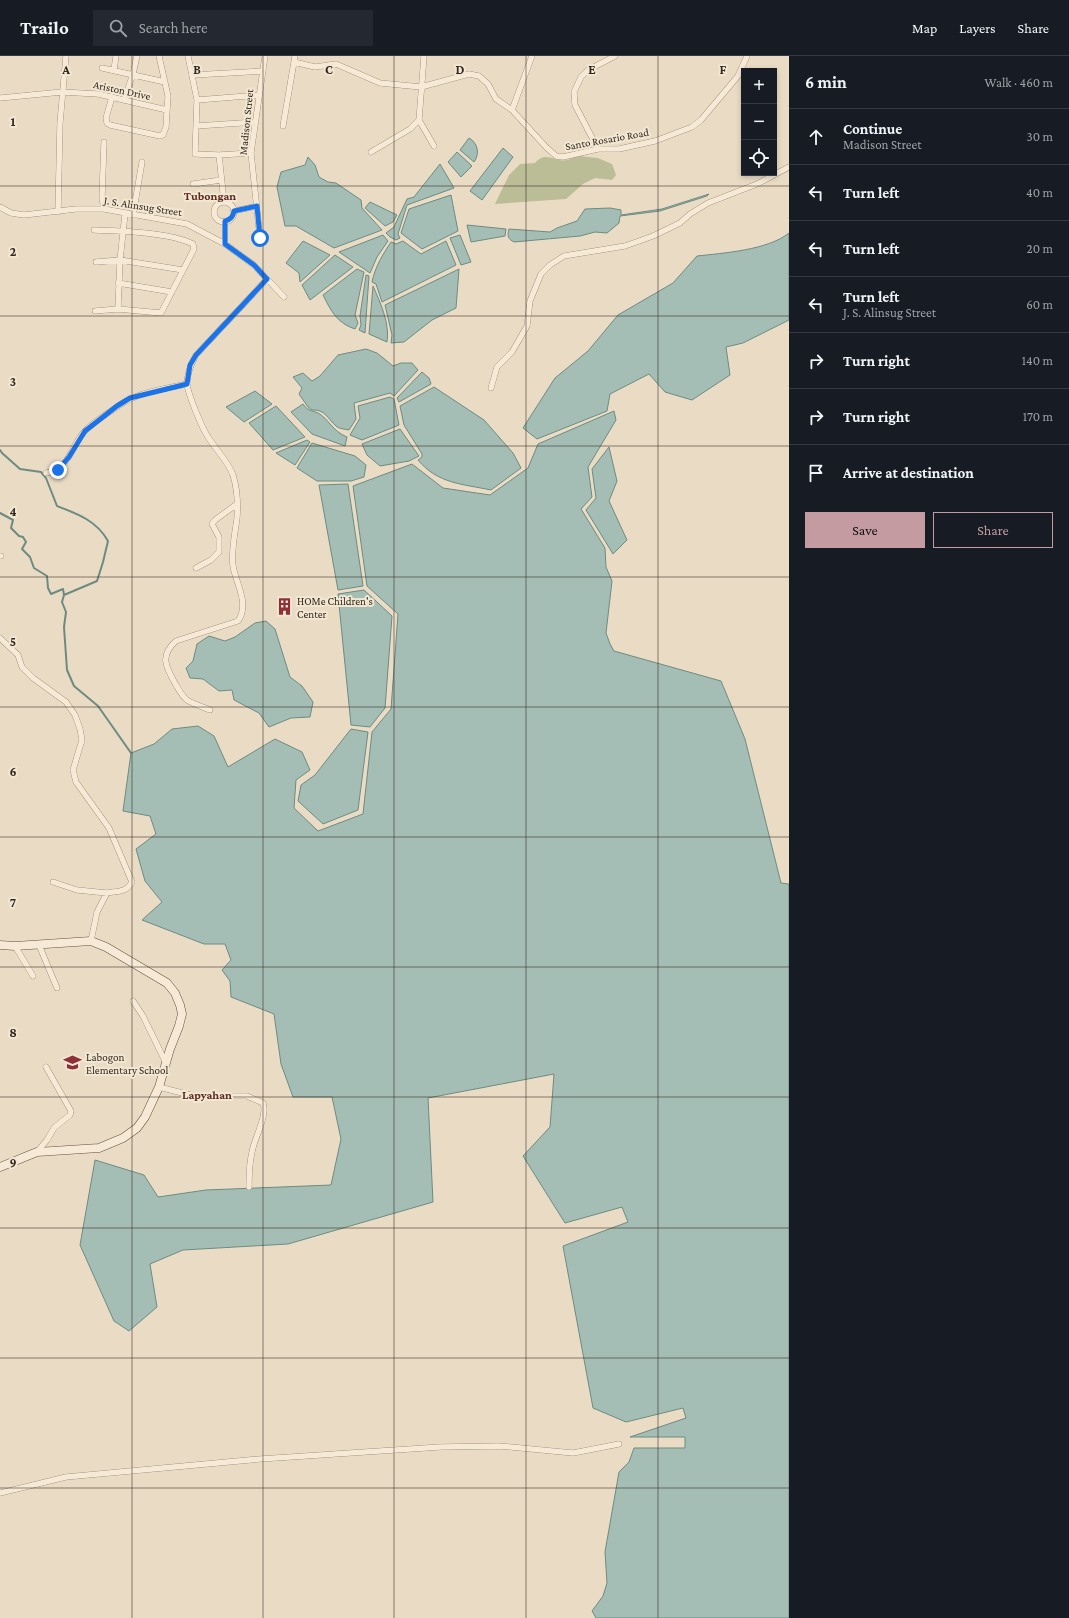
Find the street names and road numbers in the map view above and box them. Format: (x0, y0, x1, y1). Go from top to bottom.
street label: Ariston Drive (92, 78, 152, 102)
street label: Madison Street (237, 88, 255, 156)
street label: Santo Rosario Road (564, 126, 650, 152)
street label: J. S. Alinsug Street (102, 194, 183, 219)

